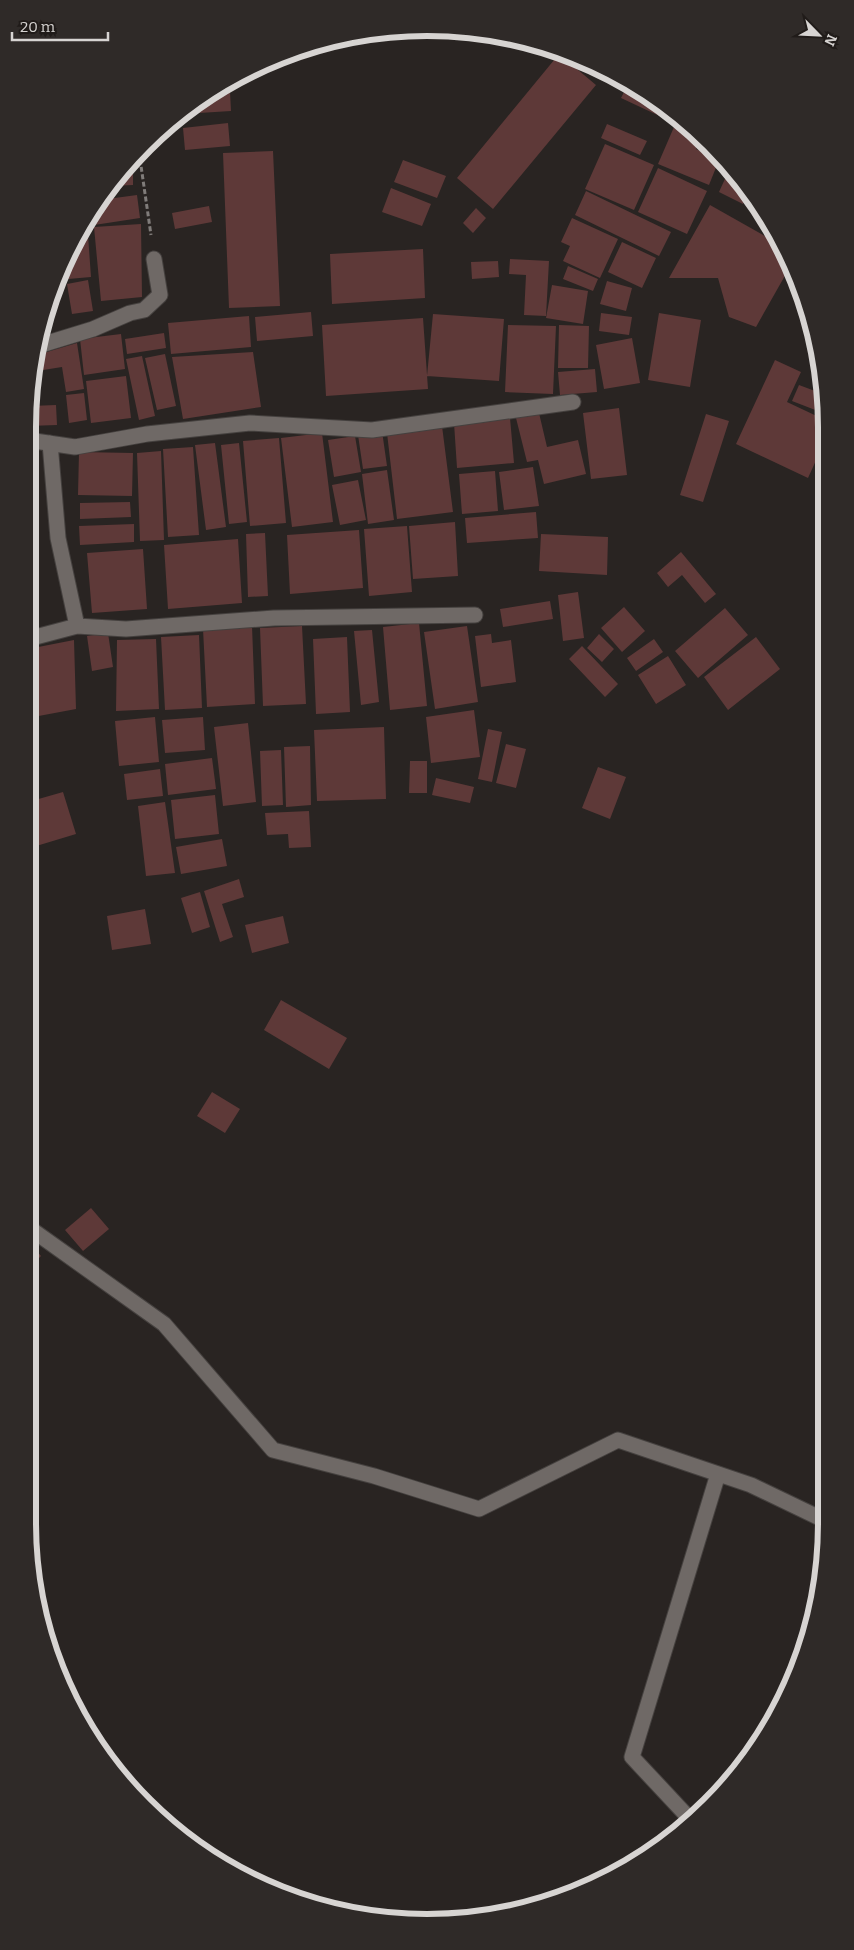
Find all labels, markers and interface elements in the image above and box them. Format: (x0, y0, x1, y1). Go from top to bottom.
scale bar (12, 10, 109, 42)
north arrow (794, 10, 844, 60)
text: 20 m (20, 18, 56, 36)
text: N (820, 32, 840, 49)

